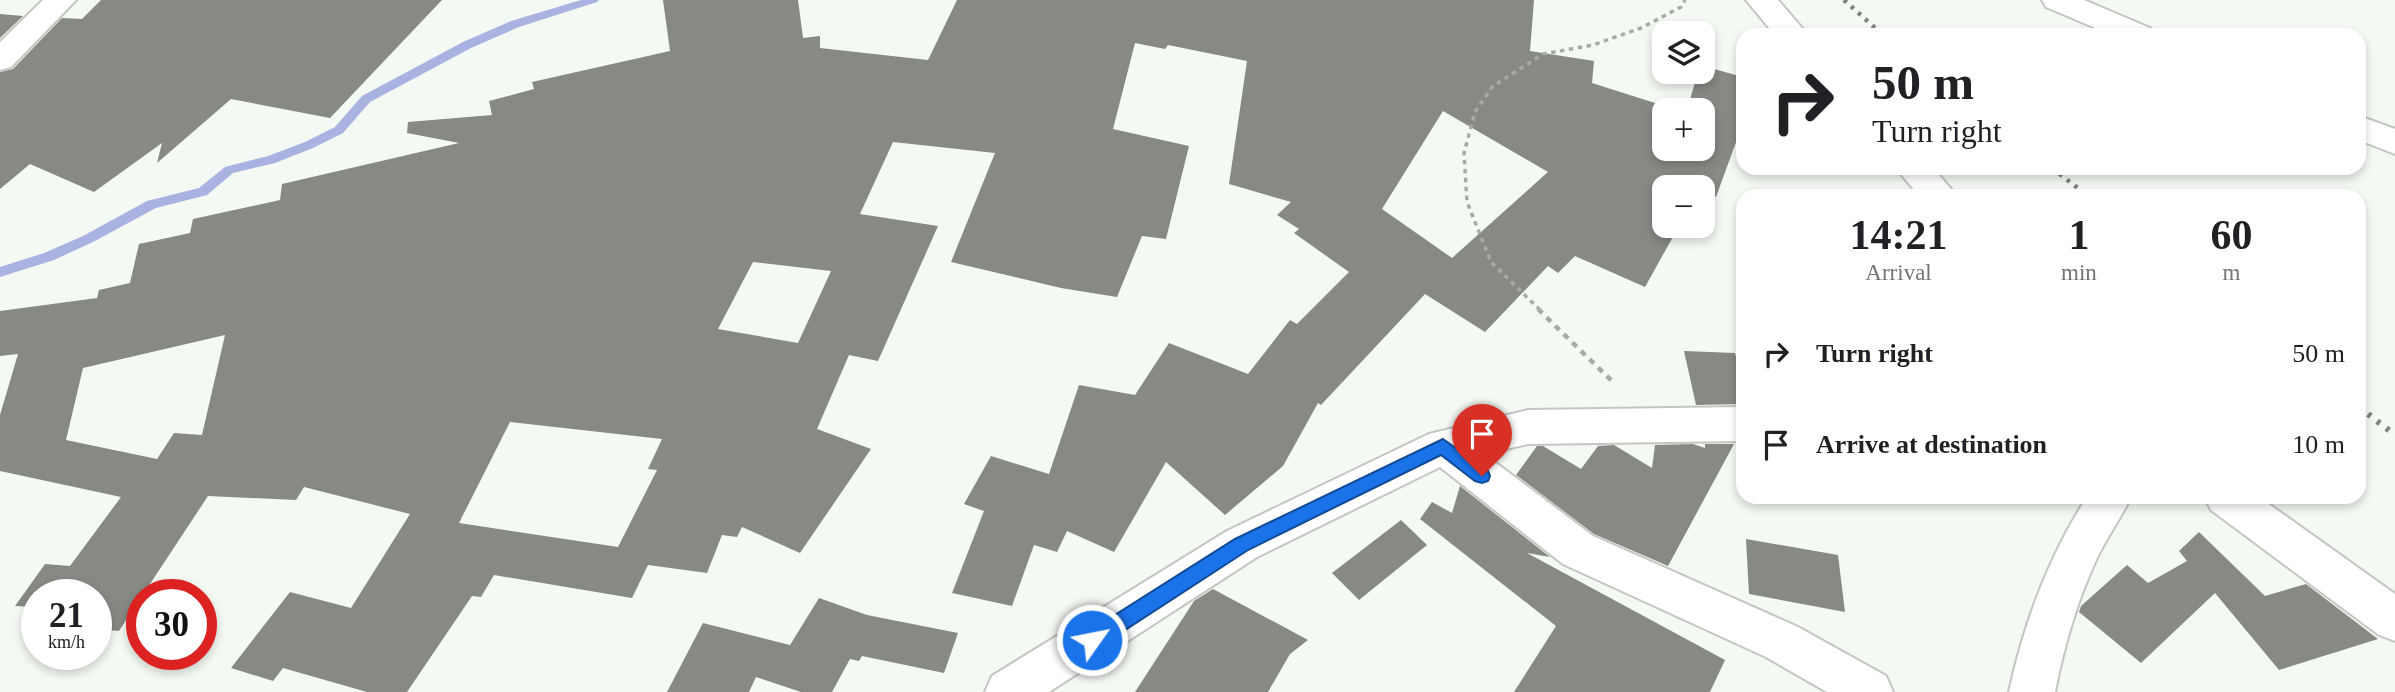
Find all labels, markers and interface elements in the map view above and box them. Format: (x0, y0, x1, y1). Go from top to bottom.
map controls (1652, 21, 1715, 238)
button: layers (1652, 21, 1715, 84)
text: 50 m (1872, 55, 1974, 110)
icon: right (1757, 56, 1848, 147)
button: + (1652, 98, 1715, 161)
text: Turn right (1872, 113, 2002, 149)
button: − (1652, 175, 1715, 238)
text: 14:21 (1850, 212, 1948, 258)
text: 1 (2068, 212, 2089, 258)
text: 60 (2210, 212, 2252, 258)
text: Arrival (1865, 260, 1932, 285)
text: min (2061, 260, 2097, 285)
text: m (2222, 260, 2240, 285)
icon: right (1757, 335, 1795, 373)
text: Turn right (1816, 339, 1933, 368)
text: 50 m (2292, 339, 2345, 368)
pin (1452, 404, 1512, 476)
icon: arrive (1463, 415, 1501, 453)
icon: arrive (1757, 426, 1795, 464)
text: Arrive at destination (1816, 430, 2047, 459)
text: 10 m (2292, 430, 2345, 459)
speed limit sign: 30 (126, 579, 217, 670)
text: 21 (49, 596, 84, 635)
position arrow (1055, 603, 1129, 677)
text: km/h (48, 632, 85, 652)

